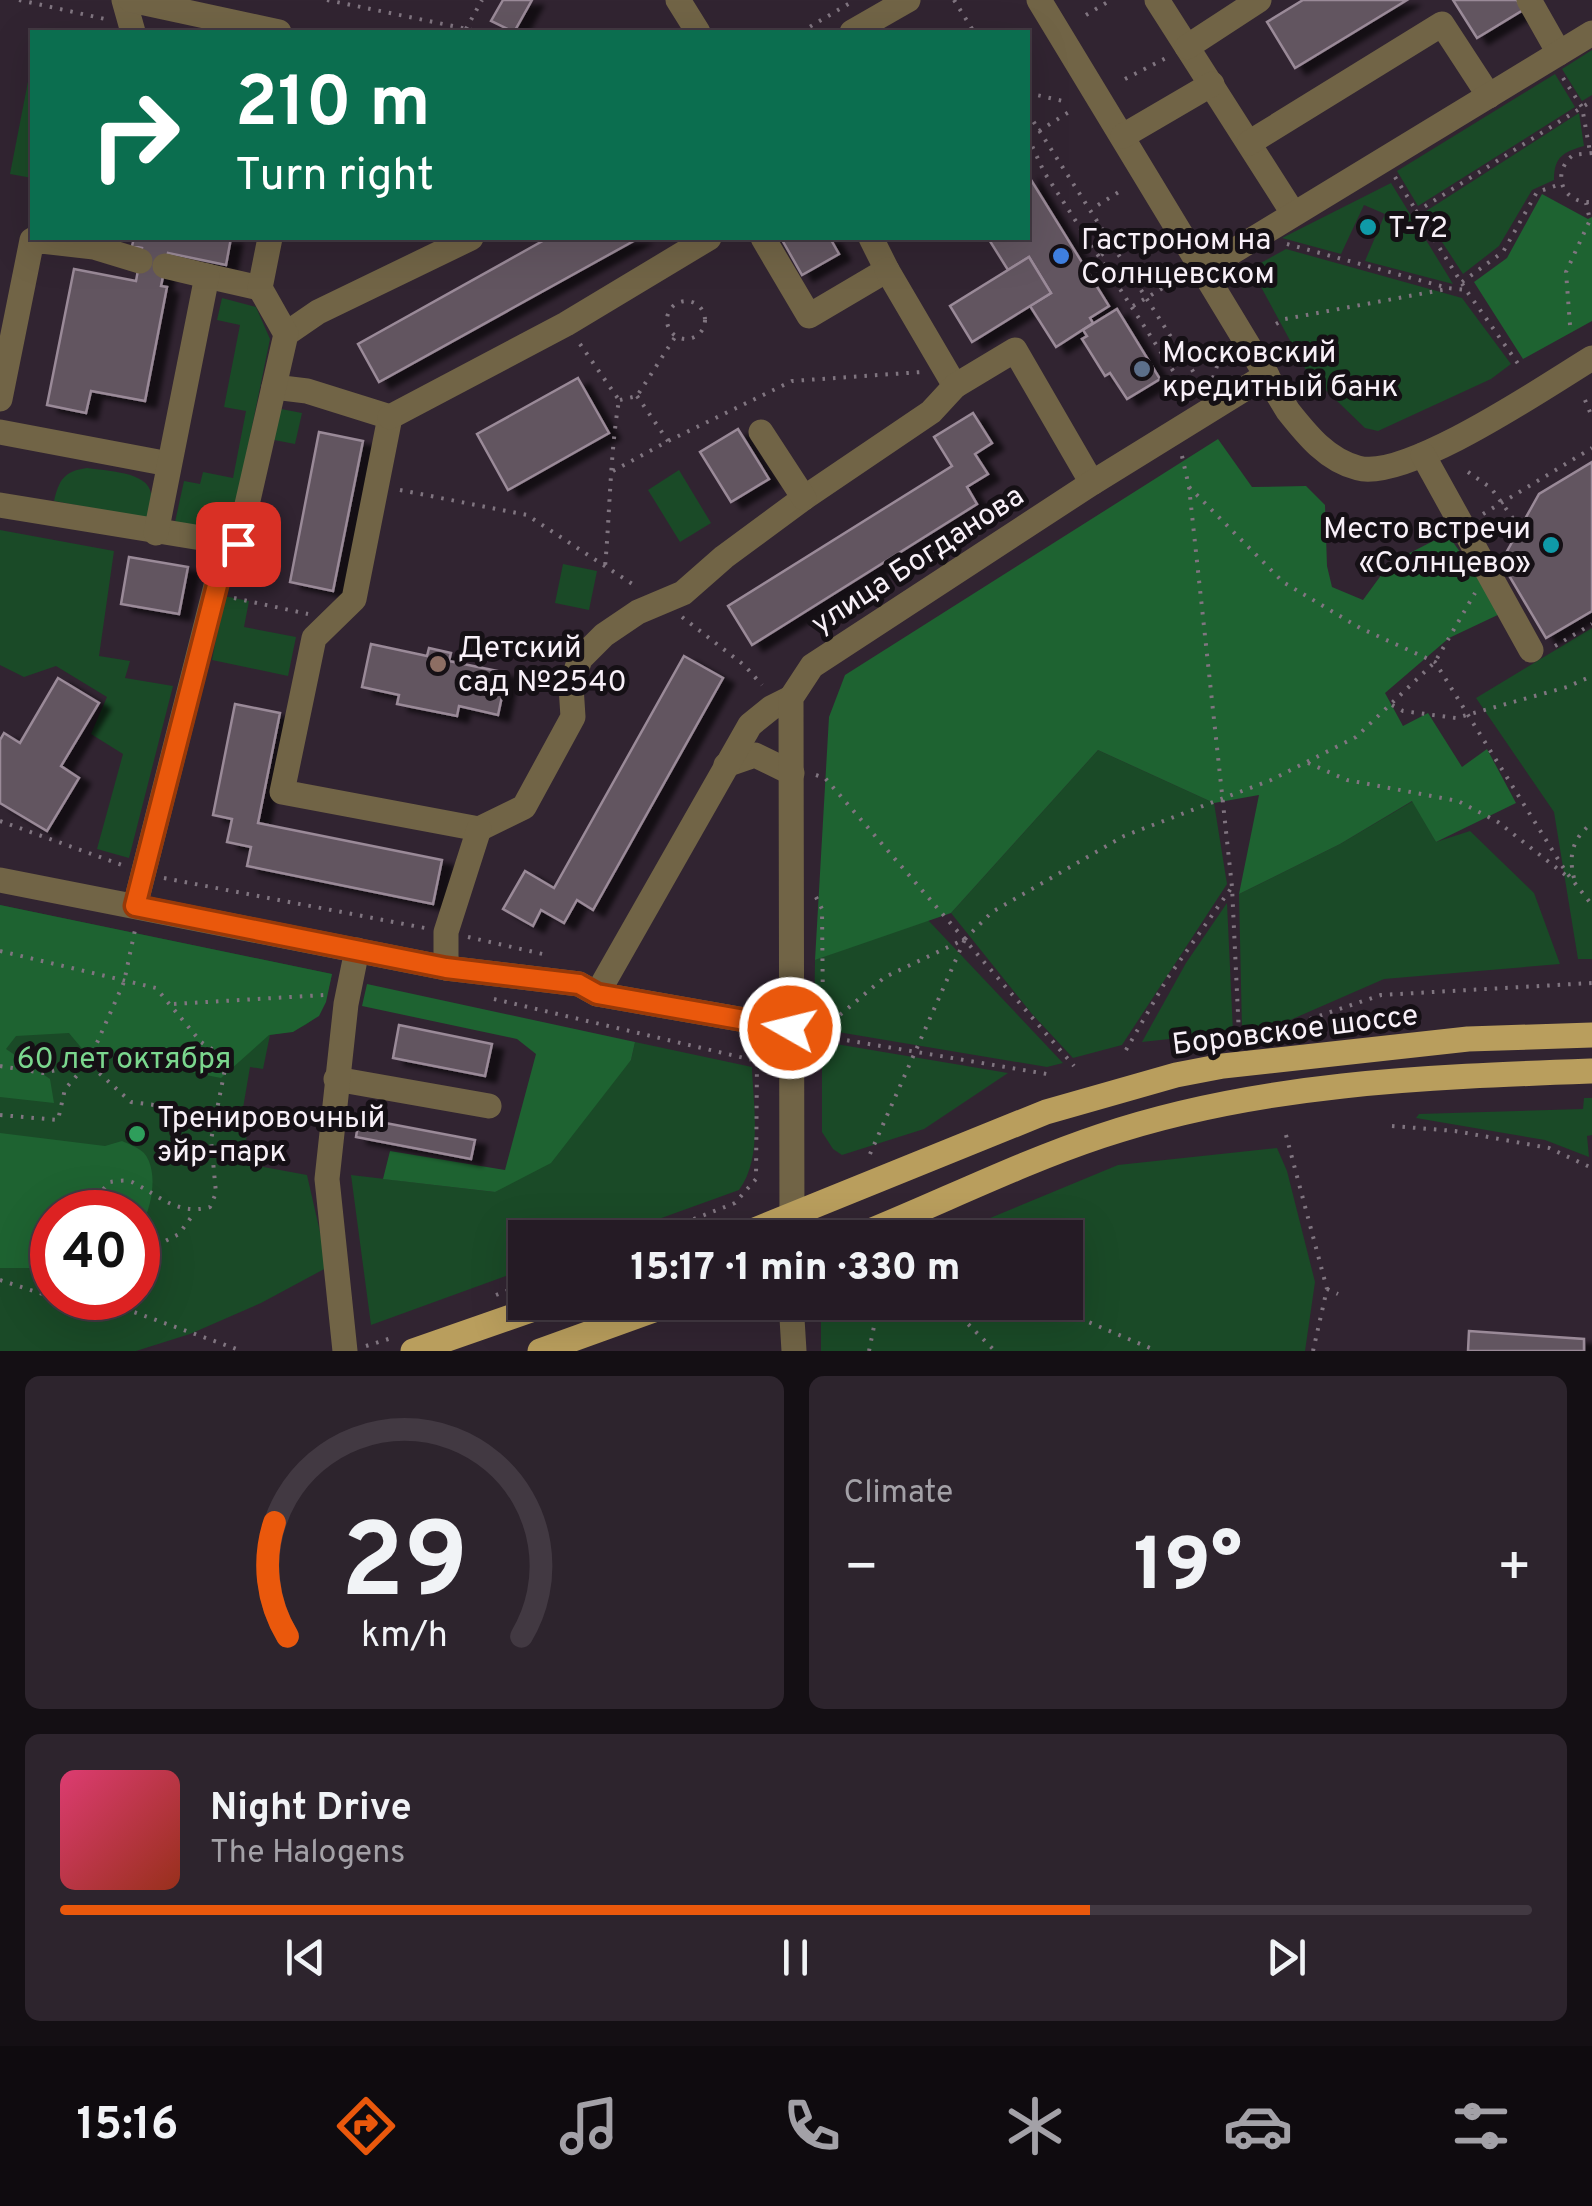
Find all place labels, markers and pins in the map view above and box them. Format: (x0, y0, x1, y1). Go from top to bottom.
place label: Т-72 (1388, 211, 1448, 248)
marker: Т-72 (1357, 216, 1379, 238)
place label: Гастроном на Солнцевском (1081, 223, 1275, 294)
marker: Гастроном на Солнцевском (1050, 245, 1072, 267)
place label: Московский кредитный банк (1162, 336, 1398, 407)
marker: Московский кредитный банк (1131, 358, 1153, 380)
pin (196, 502, 281, 587)
place label: Место встречи «Солнцево» (1323, 512, 1531, 583)
marker: Место встречи «Солнцево» (1540, 534, 1562, 556)
place label: Детский сад №2540 (458, 631, 627, 702)
marker: Детский сад №2540 (427, 653, 449, 675)
place label: Тренировочный эйр-парк (157, 1101, 385, 1172)
marker: Тренировочный эйр-парк (126, 1123, 148, 1145)

